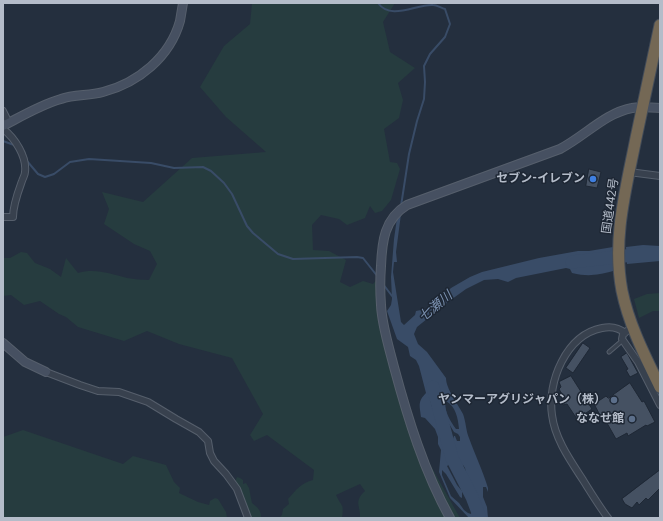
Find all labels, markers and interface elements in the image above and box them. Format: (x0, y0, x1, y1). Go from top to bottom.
place label: セブン-イレブン (496, 172, 585, 186)
marker: セブン-イレブン (588, 174, 598, 184)
street label: 国道442号 (600, 177, 622, 235)
water label: 七瀬川 (416, 288, 456, 326)
place label: ヤンマーアグリジャパン（株） (438, 393, 606, 407)
marker: ヤンマーアグリジャパン（株） (609, 395, 619, 405)
place label: ななせ館 (576, 412, 624, 426)
marker: ななせ館 (627, 414, 637, 424)

